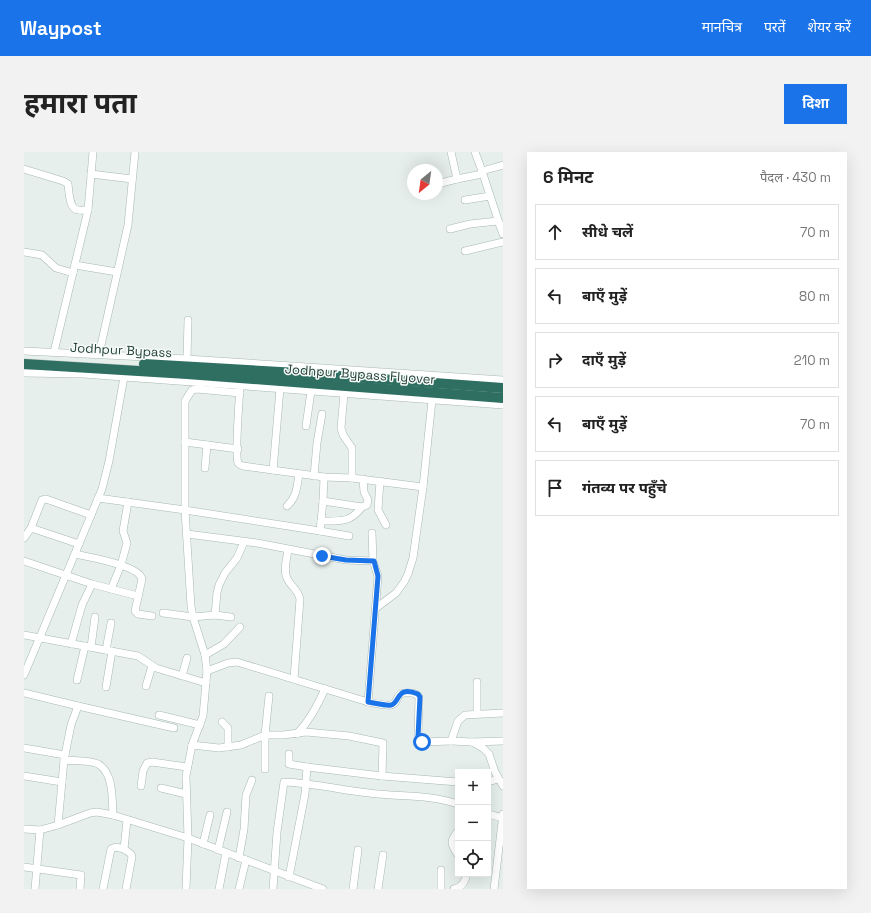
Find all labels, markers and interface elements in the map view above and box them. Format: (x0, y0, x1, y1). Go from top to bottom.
text: Waypost (20, 16, 102, 41)
text: मानचित्र (702, 18, 742, 36)
text: परतें (764, 18, 786, 36)
text: शेयर करें (808, 18, 851, 36)
button: दिशा (784, 84, 847, 124)
text: हमारा पता (24, 85, 137, 121)
north arrow (407, 164, 443, 200)
text: 6 मिनट (543, 166, 594, 188)
text: पैदल · 430 m (760, 169, 831, 186)
icon: ahead (544, 221, 566, 243)
text: सीधे चलें (582, 222, 633, 241)
text: 70 m (800, 224, 830, 241)
icon: left (544, 285, 566, 307)
text: बाएँ मुड़ें (582, 286, 627, 305)
text: 80 m (799, 288, 830, 305)
street label: Jodhpur Bypass (69, 339, 173, 361)
icon: right (544, 349, 566, 371)
text: दाएँ मुड़ें (582, 350, 626, 369)
text: 210 m (794, 352, 830, 369)
street label: Jodhpur Bypass Flyover (284, 360, 436, 388)
icon: left (544, 413, 566, 435)
text: बाएँ मुड़ें (582, 414, 627, 433)
text: 70 m (800, 416, 830, 433)
icon: arrive (544, 477, 566, 499)
text: गंतव्य पर पहुँचे (582, 478, 667, 497)
route end (313, 547, 331, 565)
route start (413, 733, 431, 751)
map controls (455, 769, 491, 877)
button: + (455, 769, 491, 805)
button: − (455, 805, 491, 841)
button: locate (455, 841, 491, 877)

